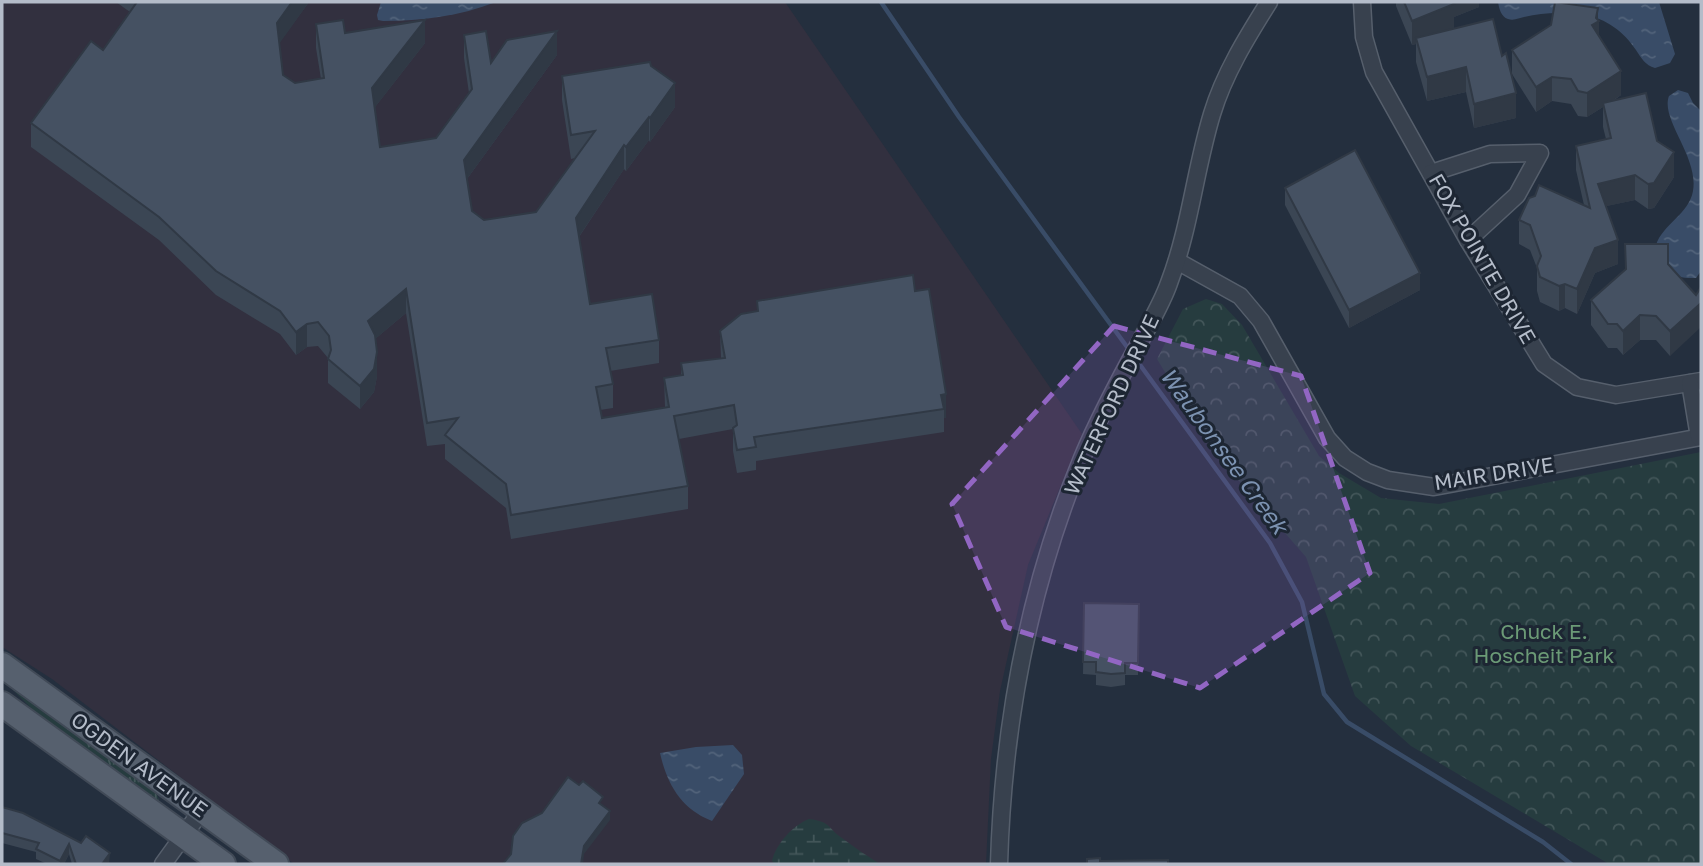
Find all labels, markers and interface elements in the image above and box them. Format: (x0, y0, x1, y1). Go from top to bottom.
street label: FOX POINTE DRIVE (1424, 169, 1542, 348)
street label: WATERFORD DRIVE (1058, 310, 1164, 499)
water label: Waubonsee Creek (1155, 362, 1296, 541)
street label: MAIR DRIVE (1432, 451, 1555, 495)
park label: Chuck E. Hoscheit Park (1474, 618, 1615, 668)
street label: OGDEN AVENUE (66, 706, 213, 822)

